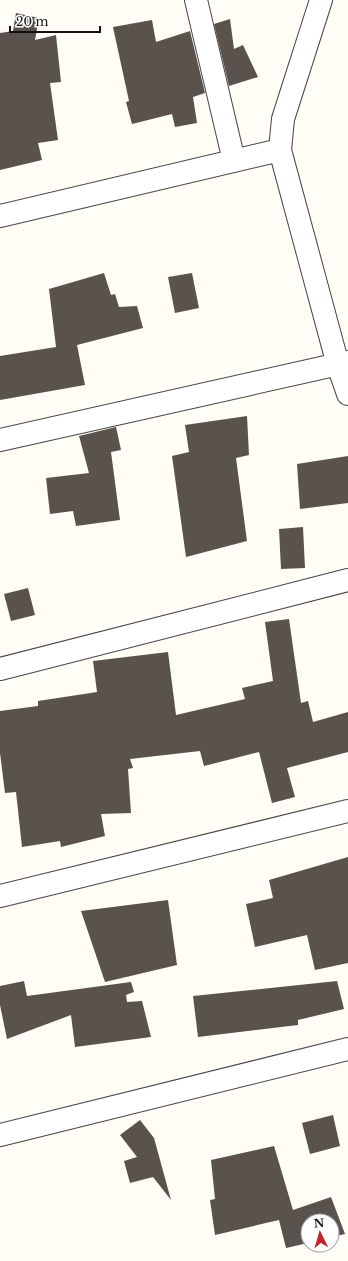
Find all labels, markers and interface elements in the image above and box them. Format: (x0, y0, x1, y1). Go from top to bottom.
scale bar (10, 8, 100, 34)
text: 20 m (16, 14, 48, 29)
north arrow (300, 1213, 340, 1253)
text: N (313, 1216, 326, 1230)

